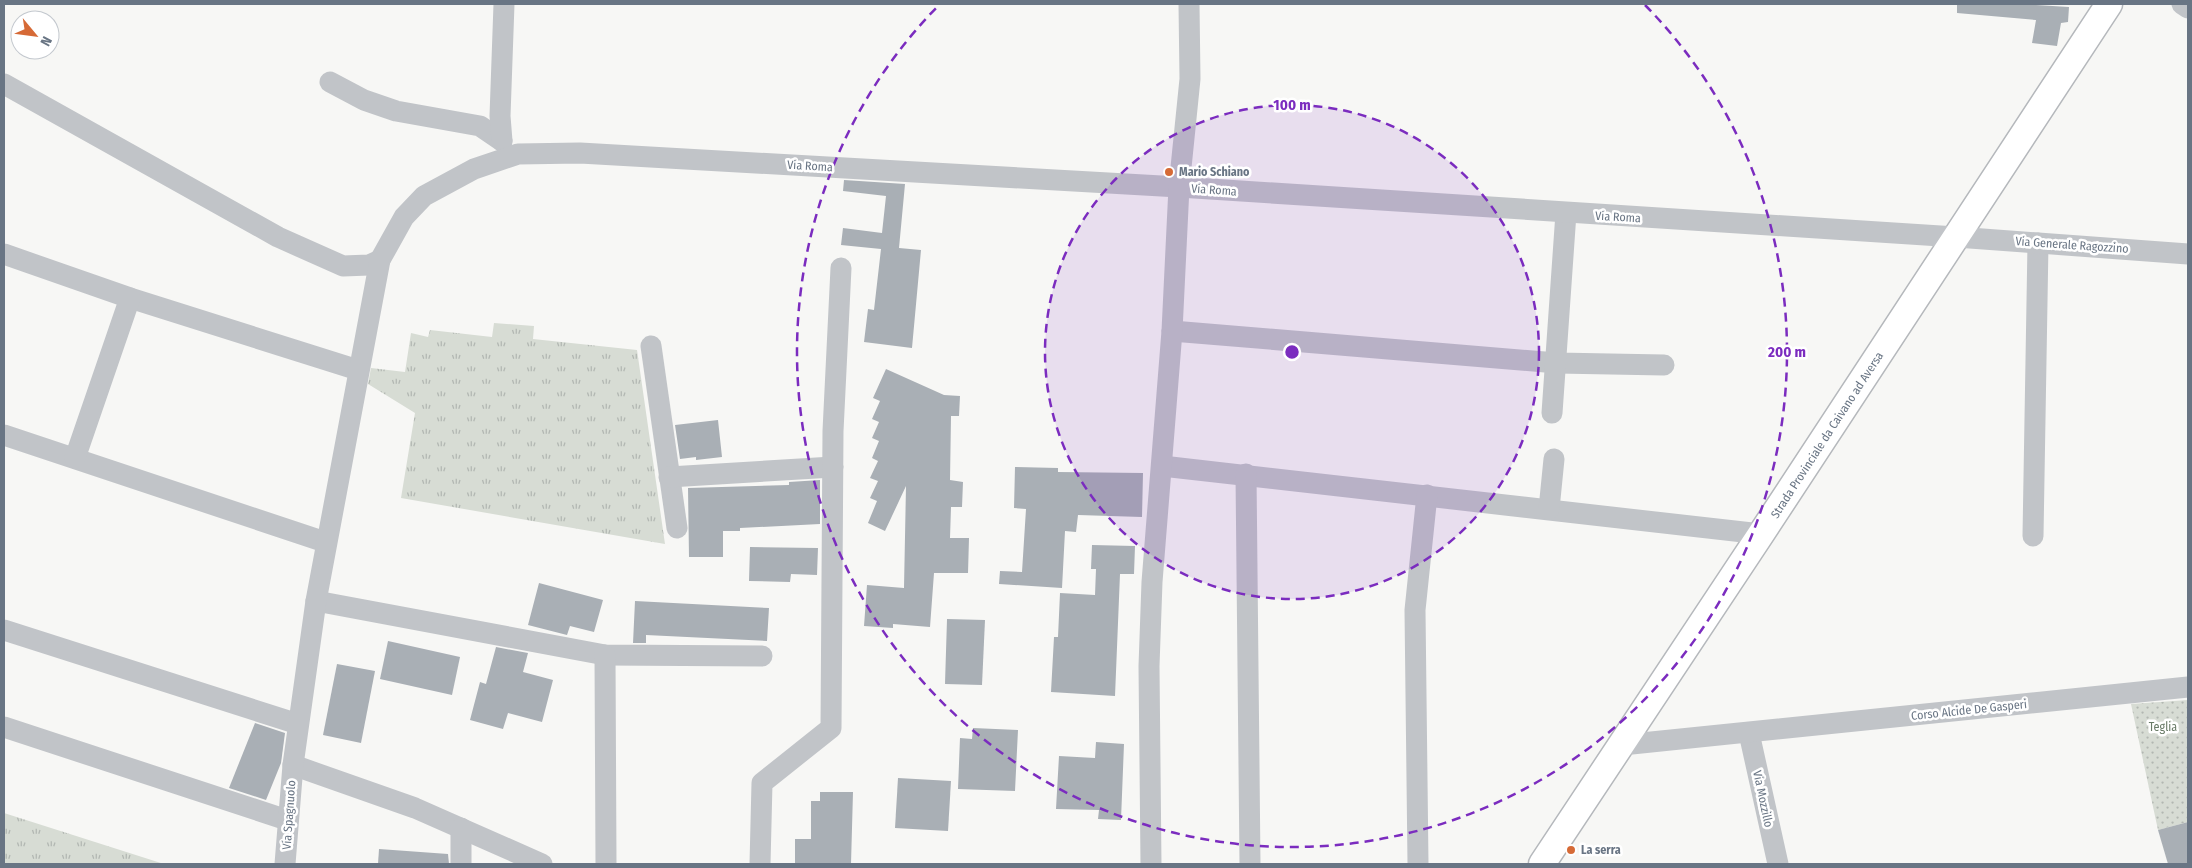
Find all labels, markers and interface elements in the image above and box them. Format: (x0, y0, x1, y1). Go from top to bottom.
north arrow (10, 10, 60, 60)
text: N (36, 33, 55, 49)
text: 100 m (1273, 96, 1311, 114)
street label: Via Roma (787, 158, 833, 174)
place label: Mario Schiano (1179, 165, 1250, 179)
marker: Mario Schiano (1163, 166, 1175, 178)
street label: Via Roma (1191, 181, 1237, 199)
street label: Via Roma (1595, 209, 1641, 225)
street label: Via Generale Ragozzino (2015, 234, 2129, 256)
centre of rings (1283, 343, 1301, 361)
text: 200 m (1767, 343, 1806, 361)
street label: Strada Provinciale da Caivano ad Aversa (1768, 349, 1886, 521)
street label: Corso Alcide De Gasperi (1910, 697, 2028, 723)
park label: Teglia (2149, 720, 2177, 734)
street label: Via Mozzillo (1750, 769, 1776, 829)
street label: Via Spagnuolo (280, 780, 298, 850)
place label: La serra (1581, 843, 1621, 857)
marker: La serra (1565, 844, 1577, 856)

